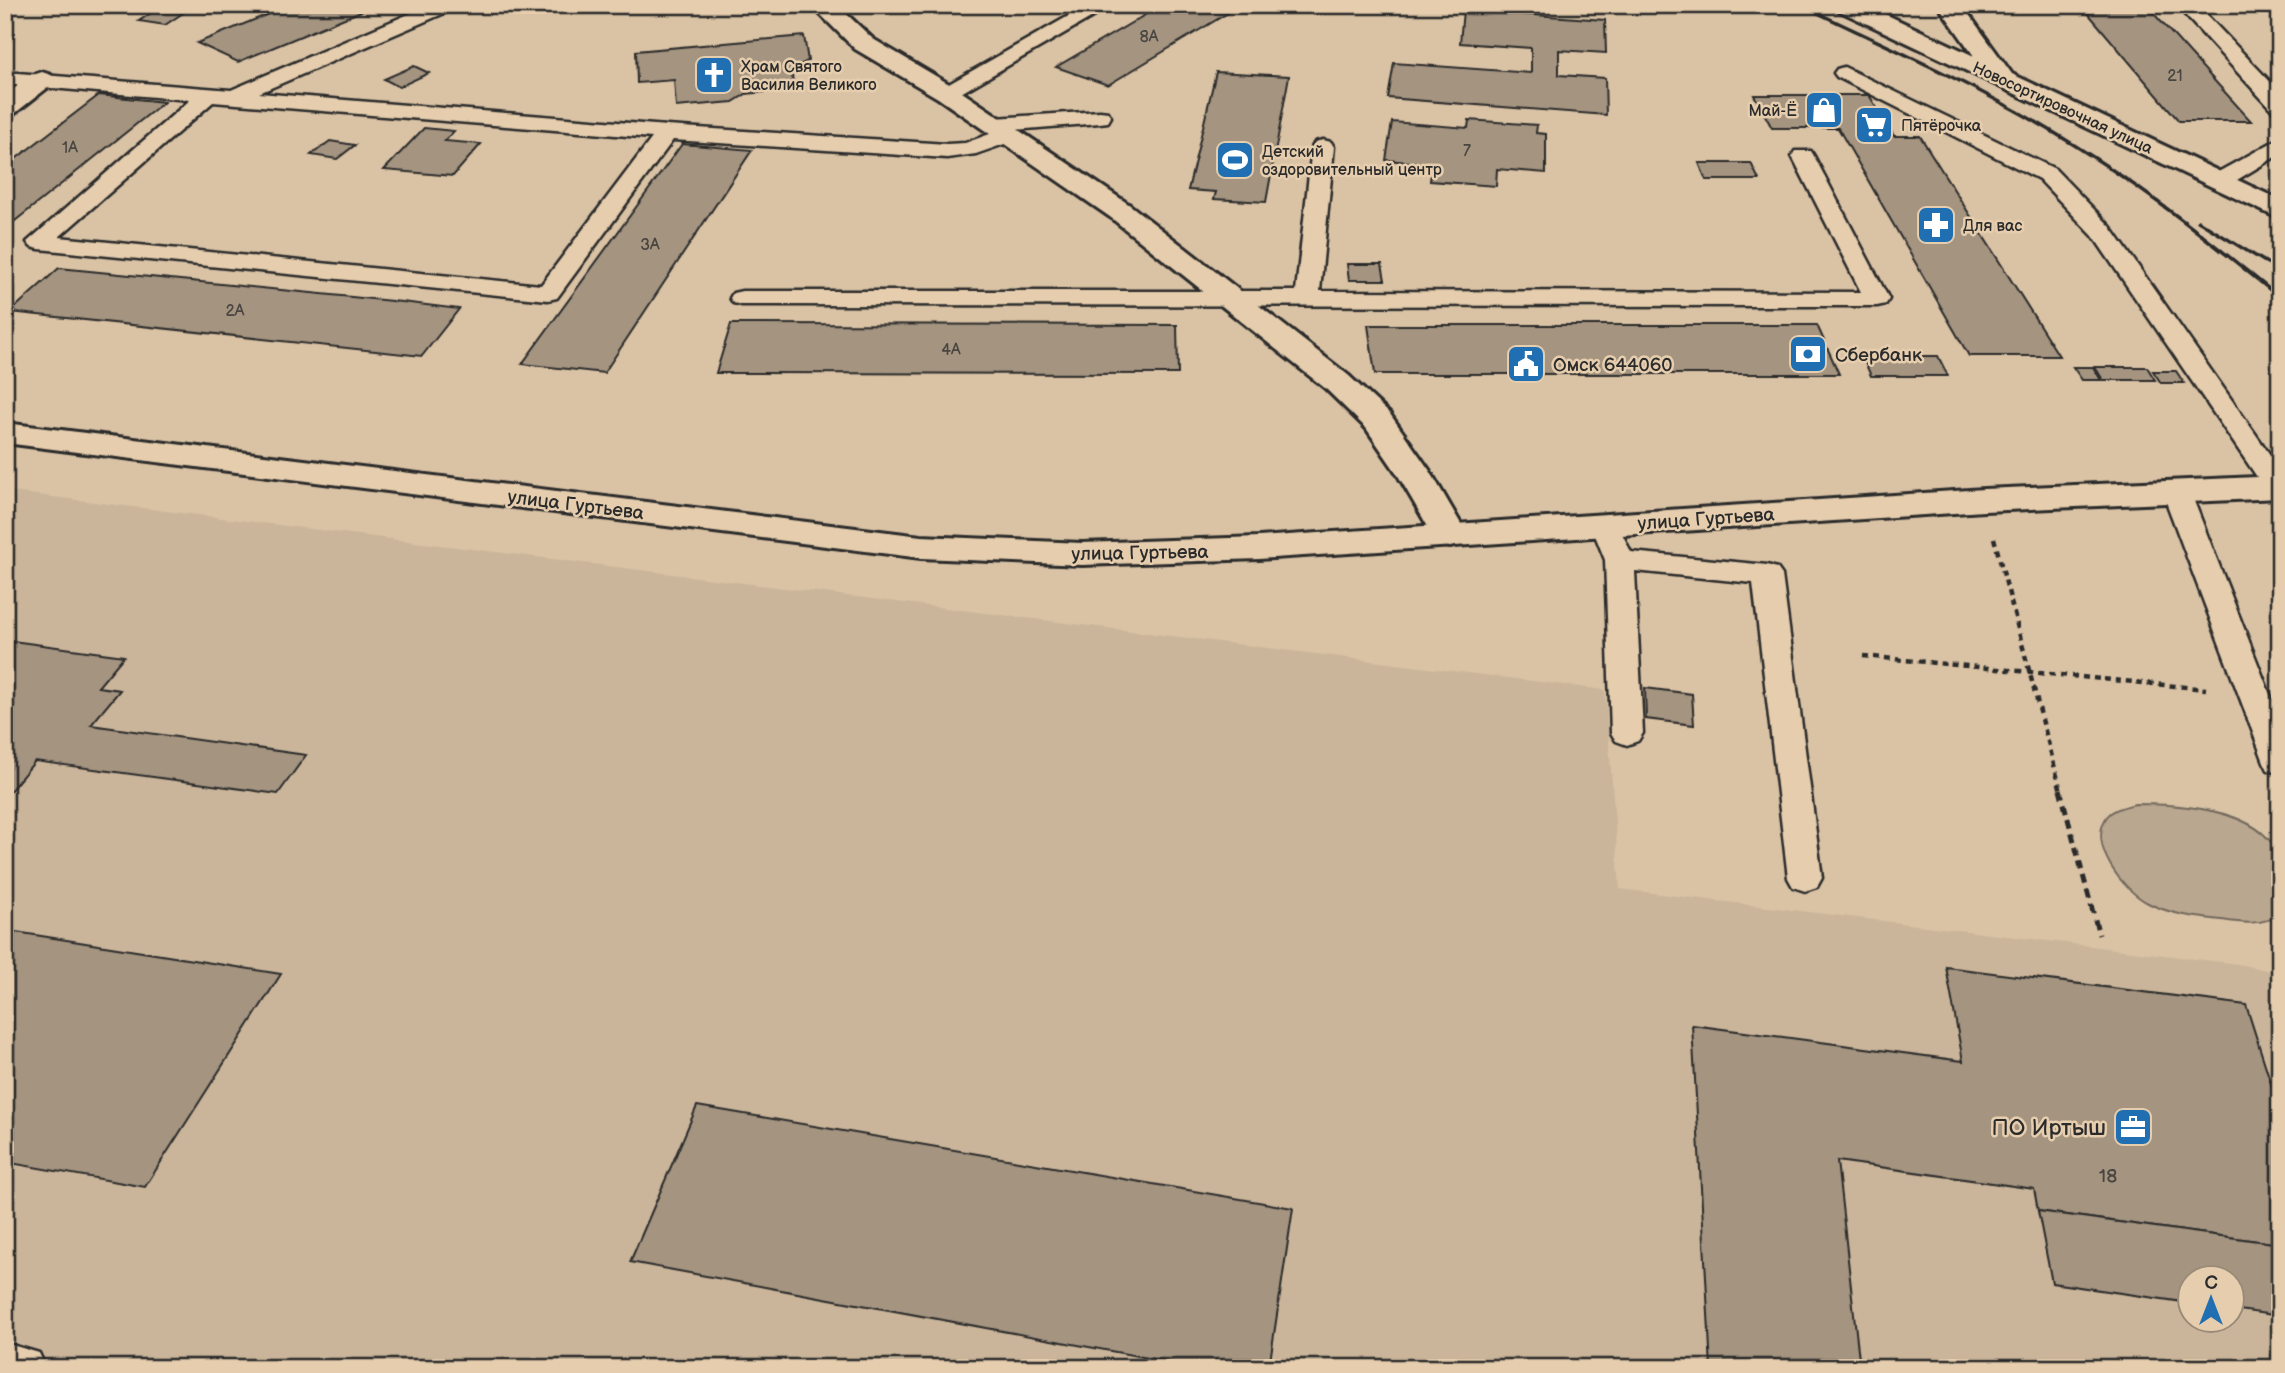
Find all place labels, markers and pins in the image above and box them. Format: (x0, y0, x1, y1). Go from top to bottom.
church icon: Храм Святого Василия Великого (693, 54, 735, 96)
place label: Храм Святого Василия Великого (741, 58, 877, 95)
shop icon: Май-Ё (1803, 89, 1845, 131)
place label: Май-Ё (1748, 101, 1797, 121)
supermarket icon: Пятёрочка (1853, 104, 1895, 146)
place label: Пятёрочка (1901, 117, 1982, 136)
sports icon: Детский оздоровительный центр (1214, 139, 1256, 181)
place label: Детский оздоровительный центр (1262, 143, 1442, 180)
pharmacy icon: Для вас (1915, 204, 1957, 246)
place label: Для вас (1963, 217, 2022, 236)
bank icon: Сбербанк (1787, 333, 1829, 375)
public building icon: Омск 644060 (1505, 343, 1547, 385)
place label: Сбербанк (1835, 344, 1922, 367)
place label: Омск 644060 (1553, 354, 1673, 377)
office icon: ПО Иртыш (2112, 1106, 2154, 1148)
place label: ПО Иртыш (1992, 1114, 2106, 1142)

